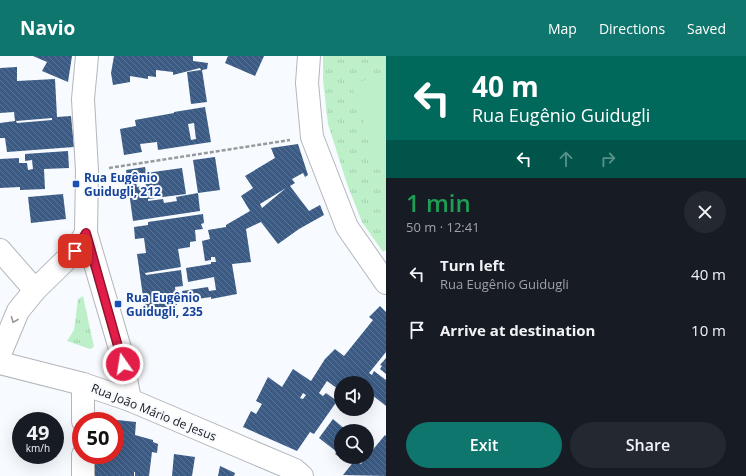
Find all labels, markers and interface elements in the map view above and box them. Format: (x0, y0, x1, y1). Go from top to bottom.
text: Navio (20, 15, 75, 41)
text: Map (548, 19, 577, 38)
text: Directions (599, 19, 665, 38)
text: Saved (687, 19, 726, 38)
text: 40 m (472, 67, 539, 105)
icon: left (406, 72, 458, 124)
text: Rua Eugênio Guidugli (472, 103, 650, 127)
icon: left (513, 148, 535, 170)
icon: ahead (555, 148, 577, 170)
icon: right (597, 148, 619, 170)
place label: Rua Eugênio Guidugli, 212 (84, 169, 161, 200)
marker: Rua Eugênio Guidugli, 212 (71, 179, 81, 189)
text: 1 min (406, 186, 471, 219)
button: close (684, 191, 726, 233)
text: 50 m · 12:41 (406, 218, 480, 236)
pin (58, 234, 92, 268)
icon: arrive (64, 240, 86, 262)
text: Turn left (440, 255, 505, 275)
icon: left (406, 263, 428, 285)
text: 40 m (691, 264, 726, 284)
text: Rua Eugênio Guidugli (440, 275, 569, 293)
place label: Rua Eugênio Guidugli, 235 (126, 289, 203, 320)
marker: Rua Eugênio Guidugli, 235 (113, 299, 123, 309)
one-way arrow (11, 315, 19, 323)
icon: arrive (406, 319, 428, 341)
text: Arrive at destination (440, 320, 595, 340)
text: 10 m (691, 320, 726, 340)
position arrow (102, 343, 144, 385)
map controls (334, 376, 374, 464)
button: sound (334, 376, 374, 416)
street label: Rua João Mário de Jesus (89, 379, 219, 445)
speed limit sign: 50 (72, 412, 124, 464)
text: 49 (27, 419, 49, 446)
button: Exit (406, 422, 562, 468)
button: Share (570, 422, 726, 468)
button: search (334, 424, 374, 464)
text: km/h (26, 441, 50, 455)

